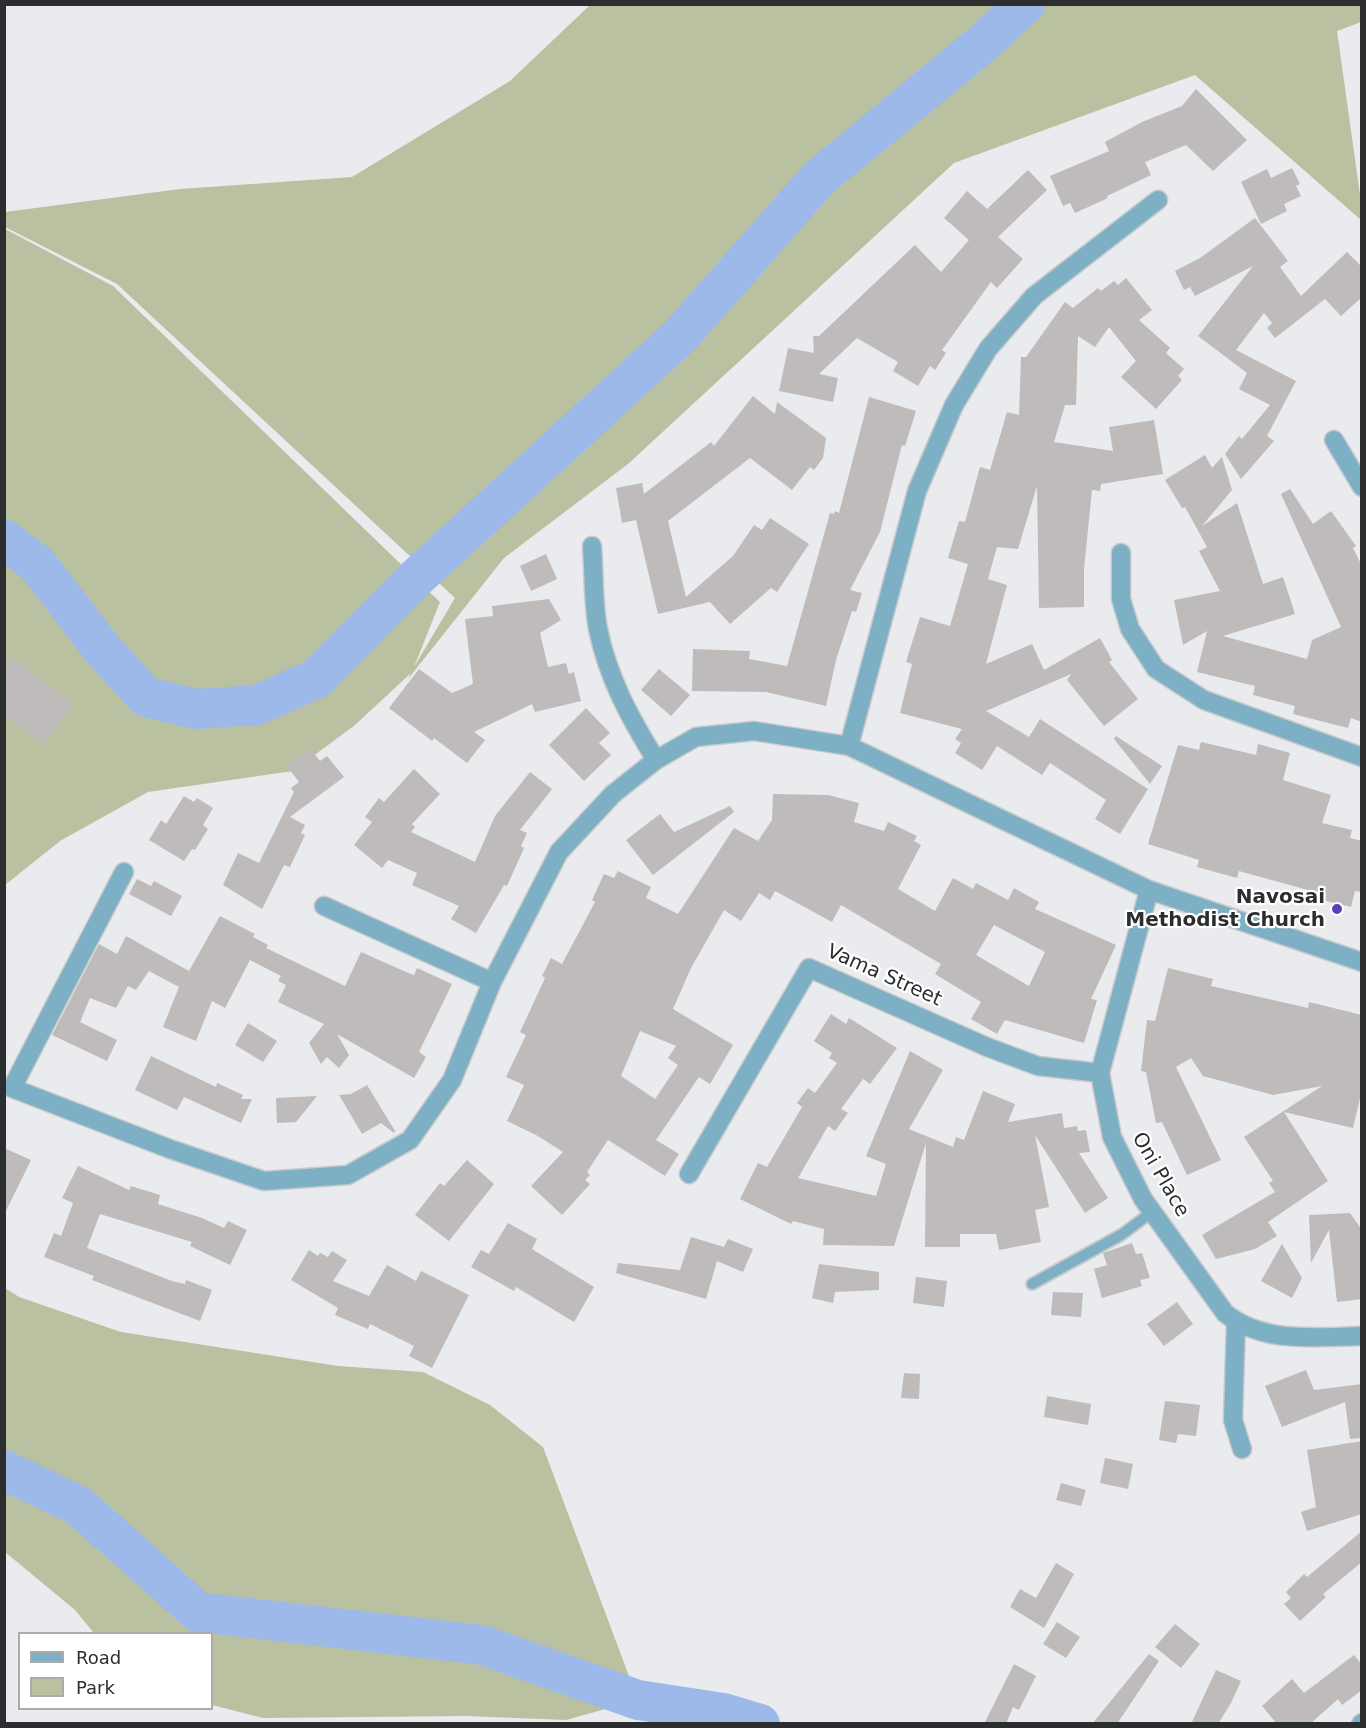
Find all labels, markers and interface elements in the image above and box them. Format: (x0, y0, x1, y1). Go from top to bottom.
place label: Navosai Methodist Church (1125, 886, 1325, 933)
marker: Navosai Methodist Church (1330, 902, 1344, 916)
street label: Vama Street (823, 940, 945, 1012)
street label: Oni Place (1126, 1129, 1194, 1221)
legend (18, 1632, 213, 1710)
text: Road (76, 1647, 121, 1668)
text: Park (76, 1677, 115, 1698)

